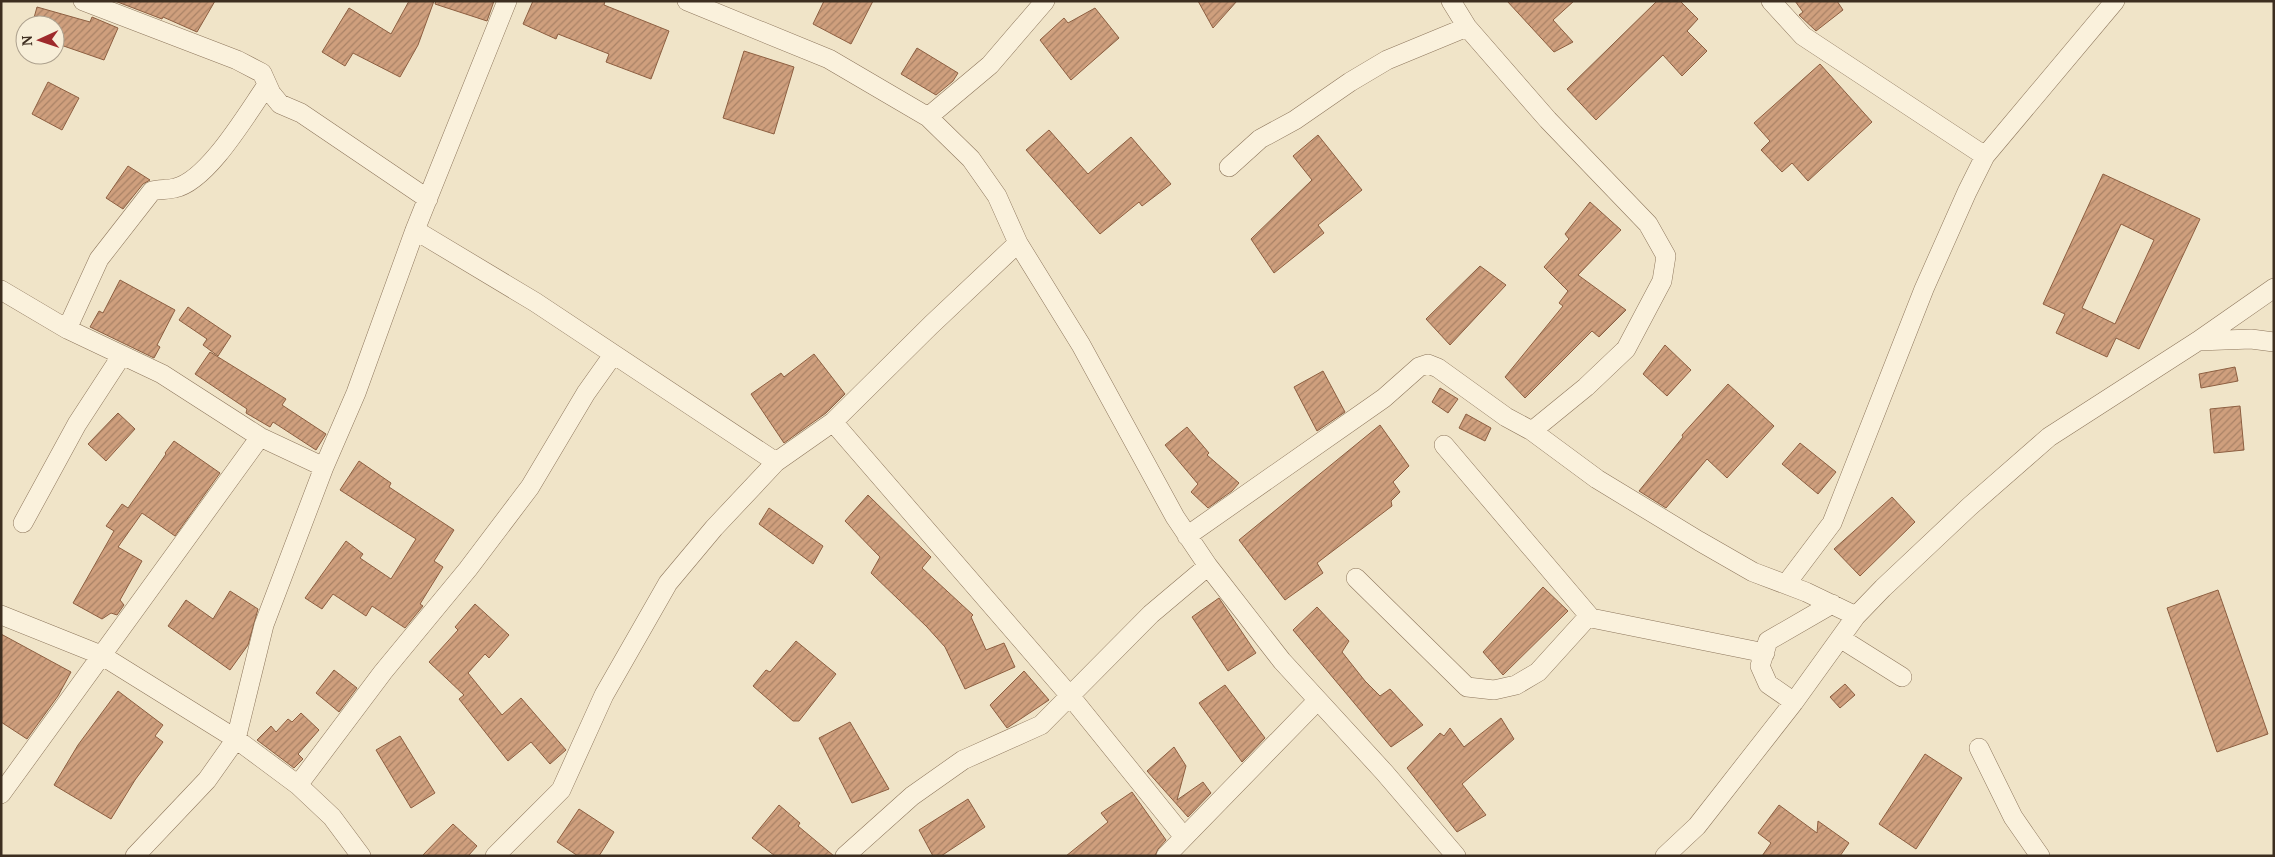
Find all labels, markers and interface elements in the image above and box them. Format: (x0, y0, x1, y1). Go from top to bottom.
north arrow (15, 15, 65, 65)
text: N (17, 35, 36, 47)

